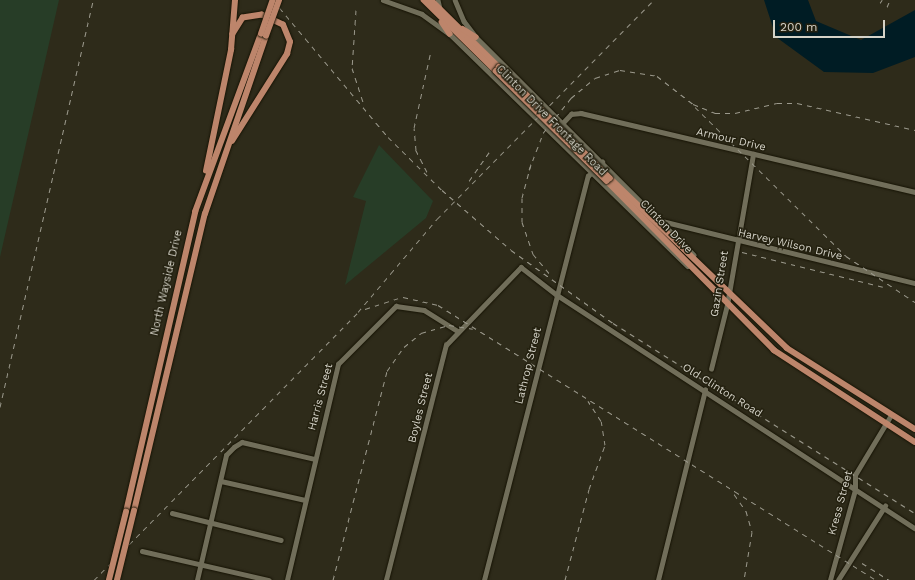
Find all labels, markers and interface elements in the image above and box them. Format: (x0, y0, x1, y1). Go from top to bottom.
scale bar (775, 12, 887, 38)
text: 200 m (780, 20, 817, 34)
street label: Clinton Drive Frontage Road (493, 63, 609, 179)
street label: Armour Drive (695, 126, 767, 154)
street label: Clinton Drive (637, 197, 695, 257)
street label: Harvey Wilson Drive (736, 227, 844, 263)
street label: North Wayside Drive (148, 229, 186, 337)
street label: Gazin Street (708, 250, 732, 318)
street label: Lathrop Street (513, 326, 545, 406)
street label: Old Clinton Road (680, 361, 764, 421)
street label: Harris Street (306, 362, 336, 432)
street label: Boyles Street (406, 372, 436, 444)
street label: Kress Street (826, 469, 856, 537)

